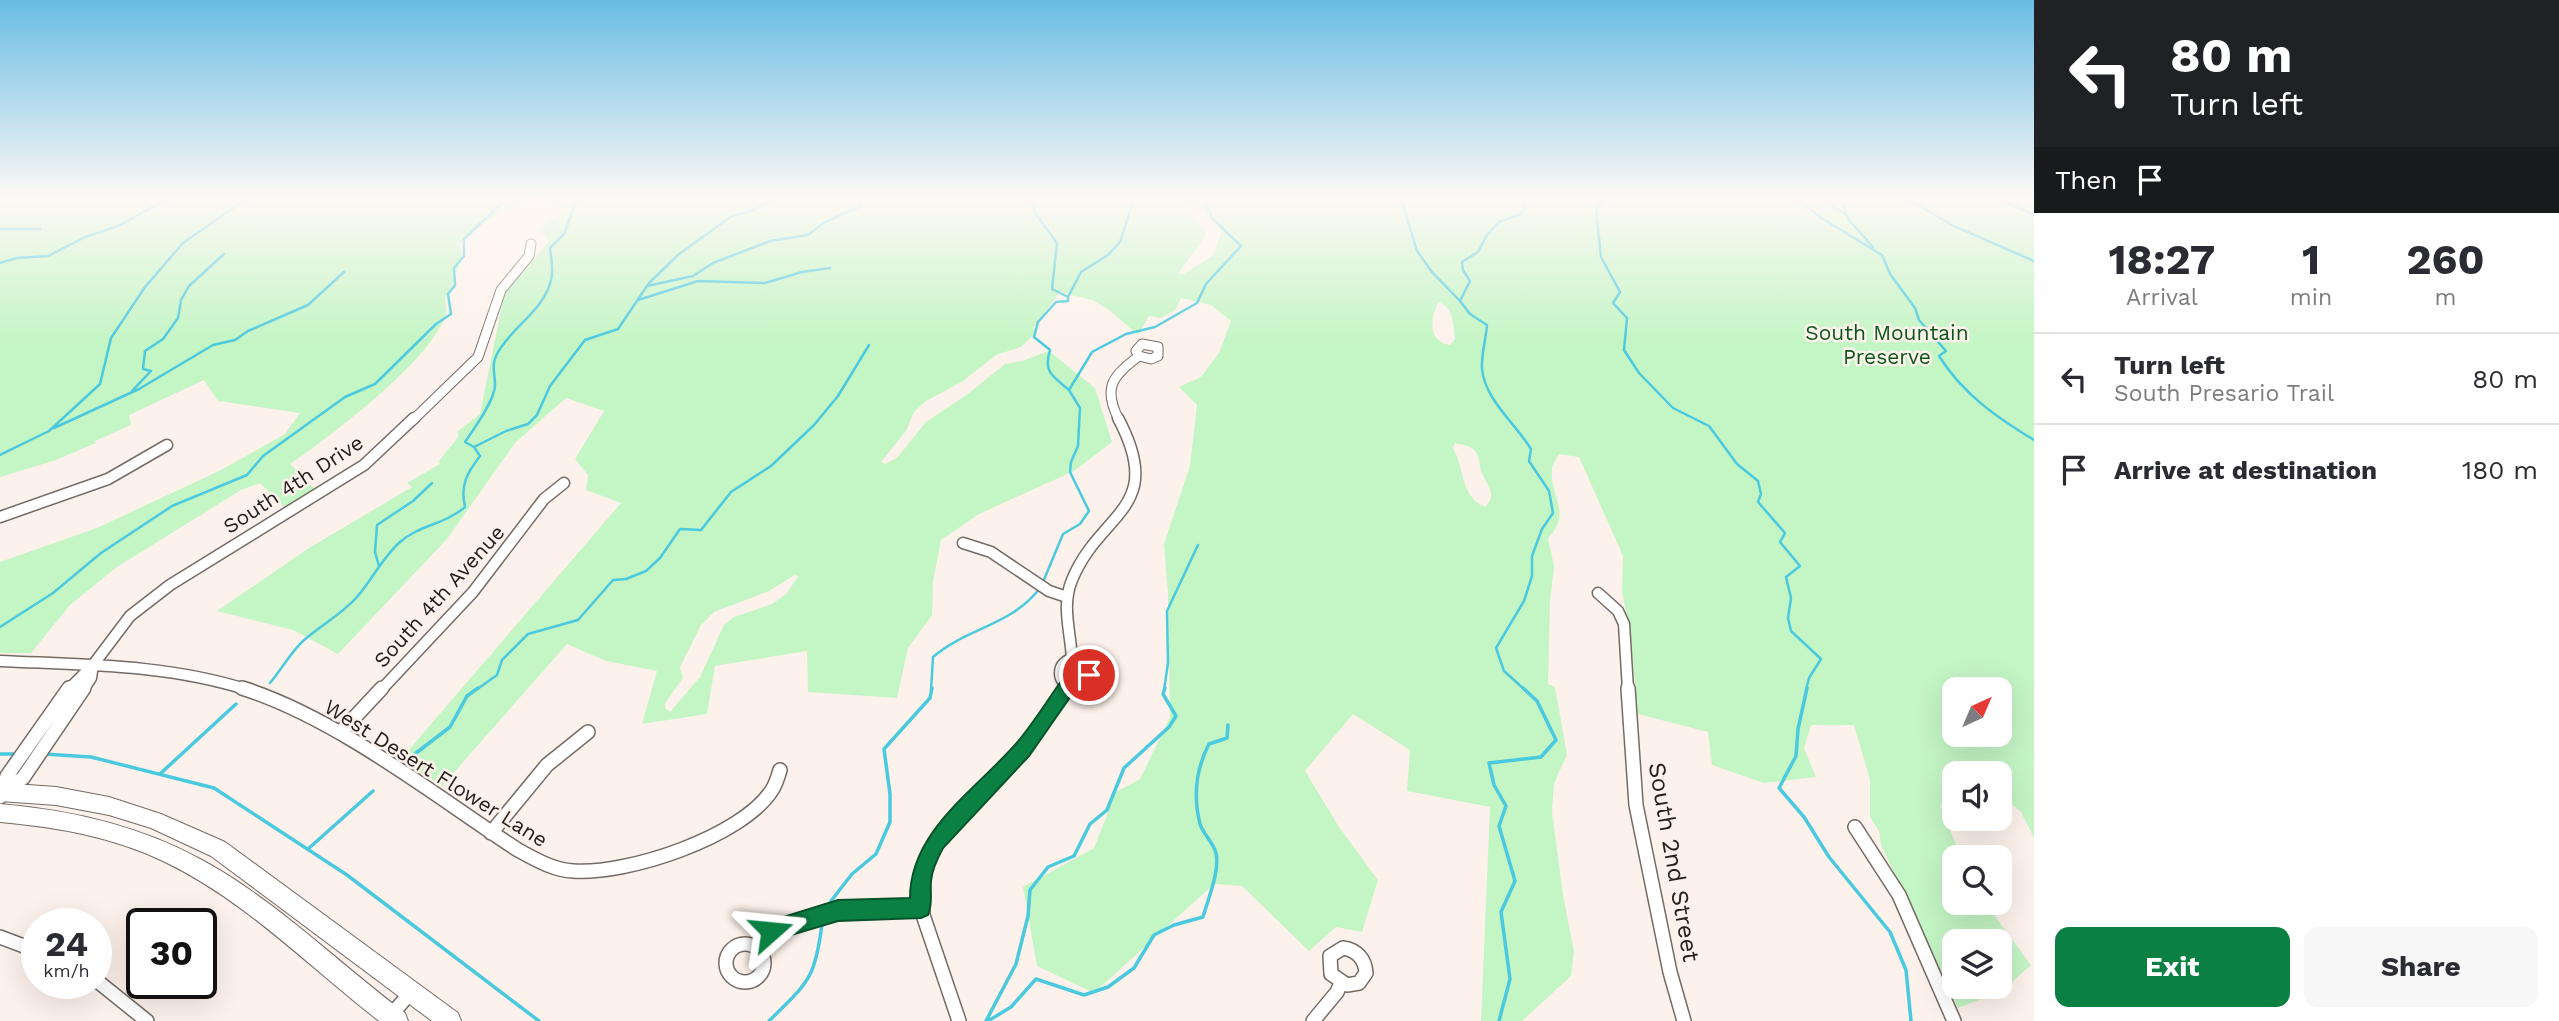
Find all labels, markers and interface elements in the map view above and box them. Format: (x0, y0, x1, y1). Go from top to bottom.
text: 80 m (2170, 26, 2292, 84)
icon: left (2055, 28, 2146, 119)
text: Turn left (2170, 85, 2303, 123)
icon: arrive (2131, 161, 2169, 199)
text: Then (2055, 165, 2117, 195)
text: 18:27 (2108, 235, 2215, 284)
text: 1 (2302, 235, 2320, 284)
text: 260 (2407, 235, 2485, 284)
text: Arrival (2126, 284, 2198, 311)
text: min (2290, 284, 2332, 311)
text: m (2435, 284, 2457, 311)
park label: South Mountain Preserve (1805, 320, 1969, 369)
text: Turn left (2114, 350, 2225, 380)
icon: left (2055, 360, 2093, 398)
text: 80 m (2472, 364, 2538, 394)
text: South Presario Trail (2114, 380, 2334, 407)
street label: South 4th Drive (218, 429, 368, 539)
icon: arrive (2055, 451, 2093, 489)
text: Arrive at destination (2114, 455, 2377, 485)
text: 180 m (2462, 455, 2538, 485)
street label: South 4th Avenue (368, 520, 510, 672)
pin (1059, 645, 1119, 705)
icon: arrive (1070, 656, 1108, 694)
north arrow (1942, 677, 2012, 747)
map controls (1942, 677, 2012, 999)
street label: West Desert Flower Lane (320, 694, 552, 852)
street label: South 2nd Street (1643, 760, 1705, 964)
button: sound (1942, 761, 2012, 831)
button: search (1942, 845, 2012, 915)
position arrow (734, 894, 808, 968)
speed limit sign: 30 (126, 908, 217, 999)
text: 24 (45, 923, 88, 965)
button: Exit (2055, 927, 2290, 1007)
button: Share (2304, 927, 2538, 1007)
button: layers (1942, 929, 2012, 999)
text: km/h (43, 960, 90, 981)

